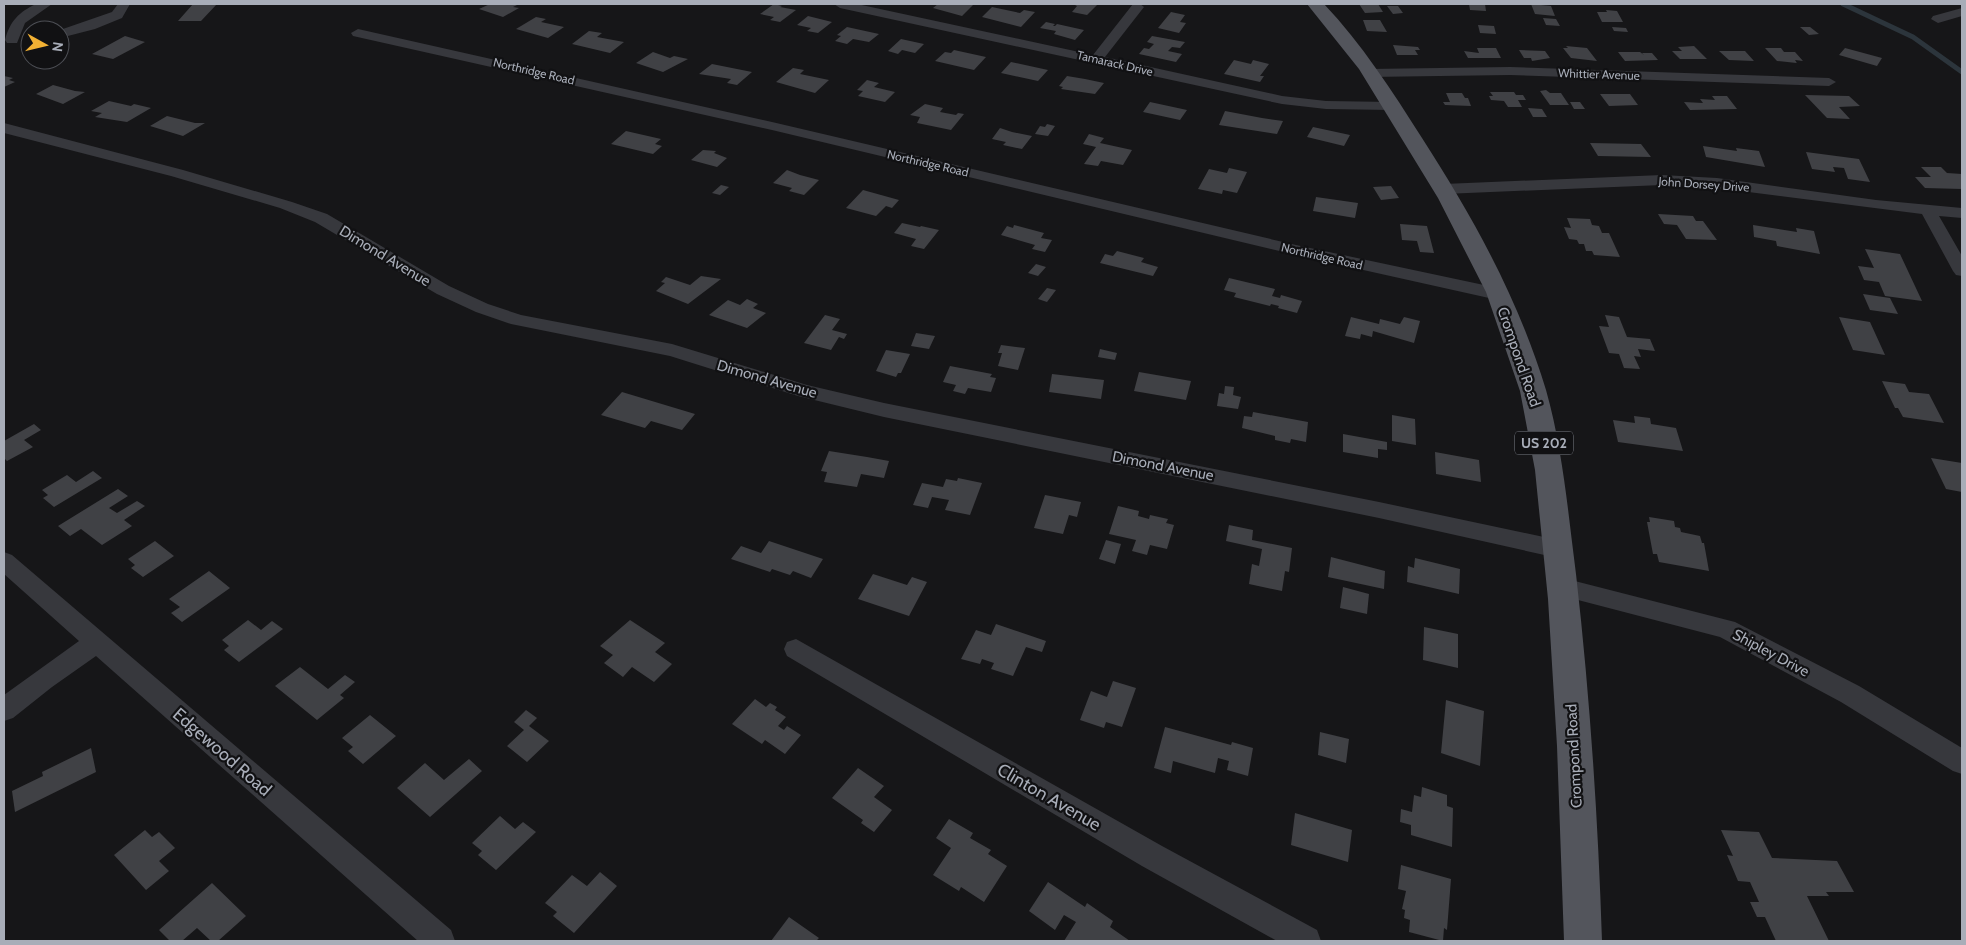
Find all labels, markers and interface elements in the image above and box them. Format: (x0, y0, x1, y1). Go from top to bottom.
north arrow (20, 20, 70, 70)
text: N (48, 41, 67, 53)
street label: Tamarack Drive (1075, 47, 1155, 79)
street label: Northridge Road (492, 54, 576, 88)
street label: Whittier Avenue (1558, 65, 1640, 83)
street label: Northridge Road (886, 146, 970, 180)
street label: John Dorsey Drive (1657, 173, 1750, 195)
street label: Dimond Avenue (336, 222, 434, 290)
street label: Northridge Road (1280, 239, 1364, 273)
street label: Crompond Road (1494, 305, 1544, 409)
street label: Dimond Avenue (715, 356, 819, 402)
road number: US 202 (1515, 432, 1573, 454)
street label: Dimond Avenue (1111, 447, 1216, 485)
street label: Shipley Drive (1730, 625, 1813, 681)
street label: Edgewood Road (168, 703, 276, 801)
street label: Crompond Road (1562, 703, 1586, 809)
street label: Clinton Avenue (993, 758, 1105, 836)

